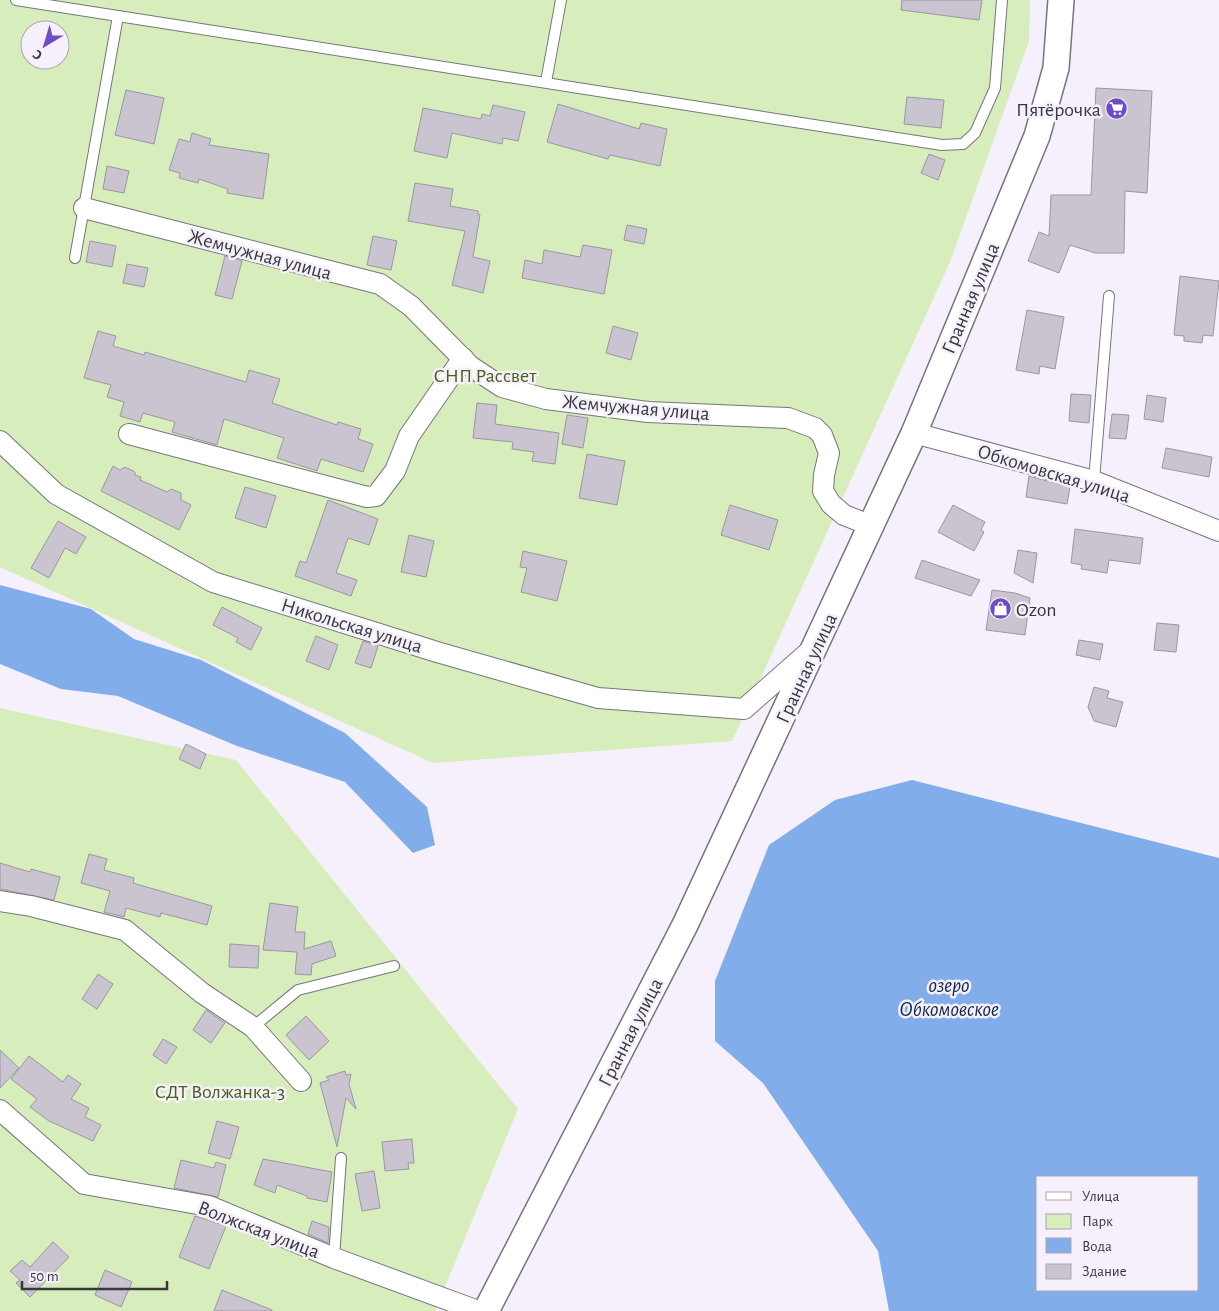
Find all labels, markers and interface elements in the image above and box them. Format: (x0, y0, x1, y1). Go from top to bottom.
north arrow (20, 20, 70, 70)
text: С (30, 46, 45, 62)
supermarket icon: Пятёрочка (1105, 97, 1129, 121)
place label: Пятёрочка (1016, 100, 1101, 120)
street label: Жемчужная улица (186, 226, 334, 284)
street label: Гранная улица (939, 240, 1003, 357)
park label: СНП Рассвет (434, 366, 537, 386)
street label: Жемчужная улица (561, 392, 710, 424)
street label: Обкомовская улица (975, 441, 1132, 507)
street label: Никольская улица (279, 595, 425, 657)
shop icon: Ozon (988, 597, 1012, 621)
place label: Ozon (1016, 600, 1057, 620)
street label: Гранная улица (773, 611, 841, 726)
street label: Гранная улица (595, 975, 667, 1090)
water label: озеро Обкомовское (899, 975, 999, 1020)
park label: СДТ Волжанка-3 (155, 1082, 285, 1102)
legend (1036, 1176, 1199, 1291)
text: Улица (1082, 1189, 1119, 1204)
street label: Волжская улица (195, 1198, 322, 1262)
text: Парк (1082, 1214, 1113, 1229)
text: Вода (1082, 1239, 1112, 1254)
scale bar (22, 1258, 168, 1290)
text: Здание (1082, 1264, 1127, 1279)
text: 50 m (30, 1269, 59, 1284)

